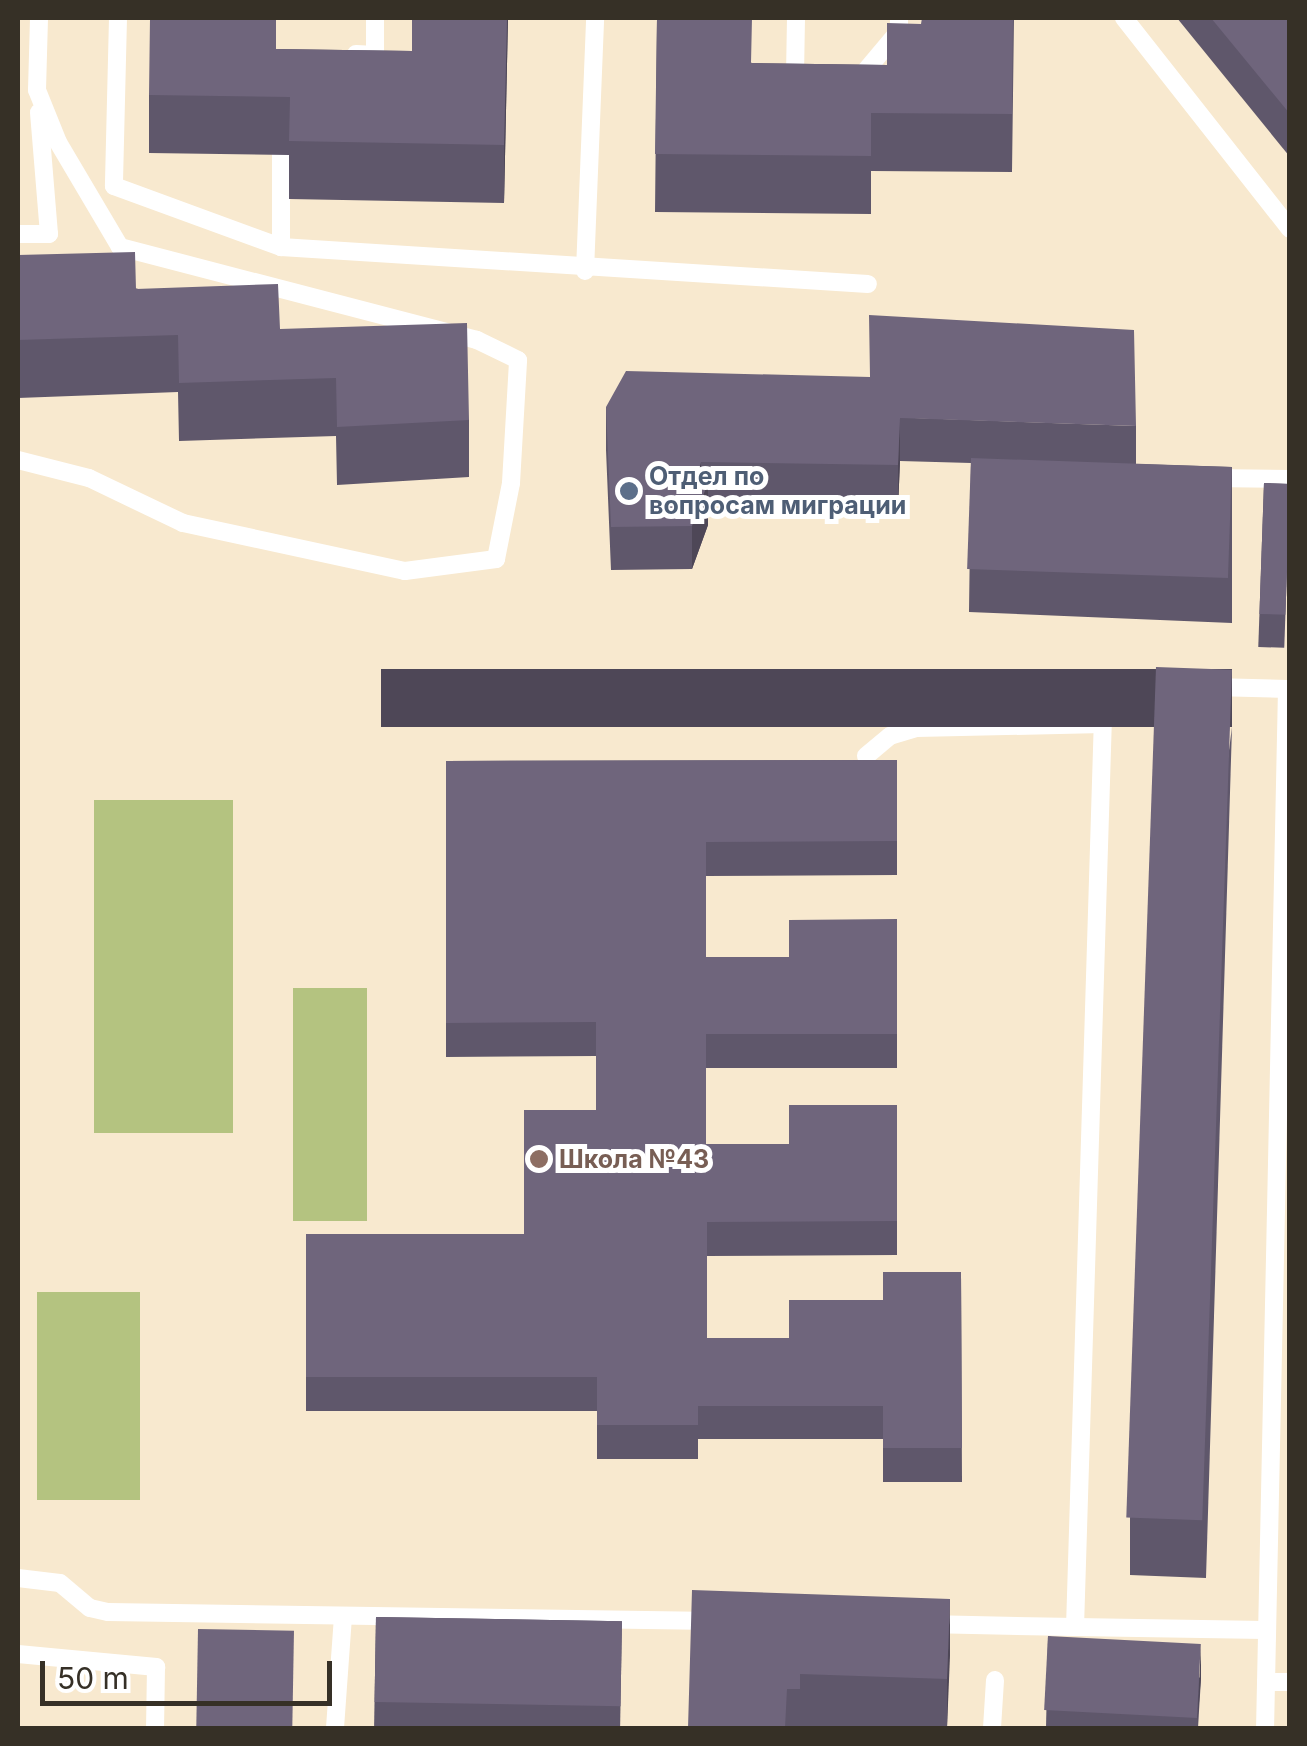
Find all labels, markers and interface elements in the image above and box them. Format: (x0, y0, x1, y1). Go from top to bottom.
place label: Отдел по вопросам миграции (649, 462, 906, 521)
marker: Отдел по вопросам миграции (618, 480, 640, 502)
place label: Школа №43 (559, 1144, 709, 1174)
marker: Школа №43 (528, 1148, 550, 1170)
scale bar (45, 1641, 338, 1703)
text: 50 m (57, 1660, 129, 1696)

